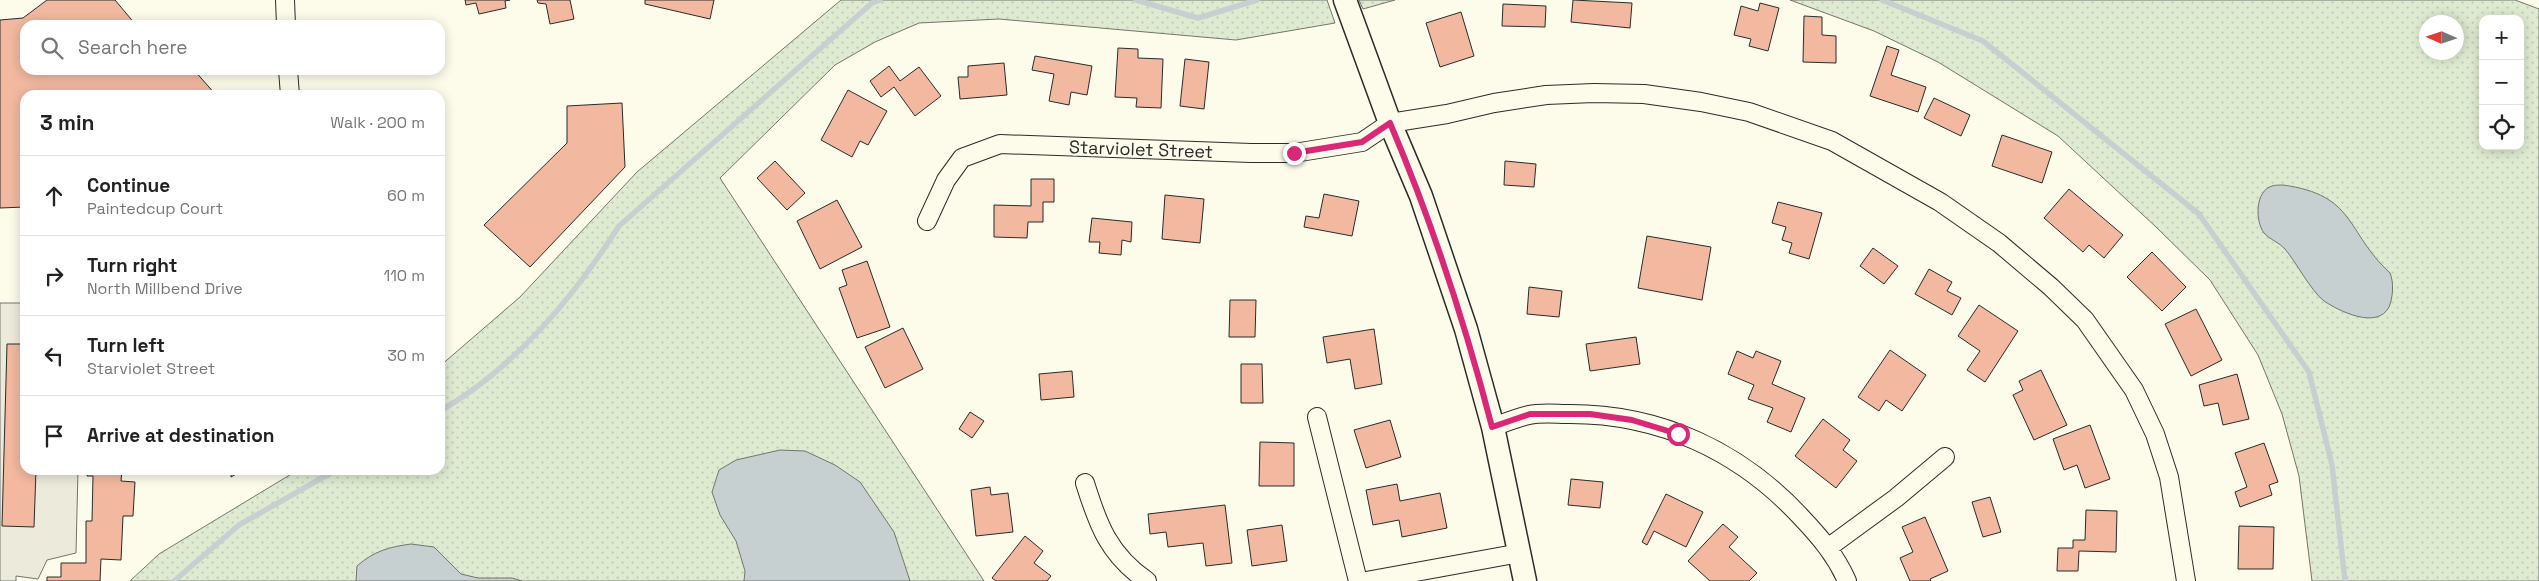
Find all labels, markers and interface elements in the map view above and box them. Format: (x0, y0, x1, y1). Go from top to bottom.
north arrow (2419, 15, 2464, 60)
map controls (2479, 15, 2524, 150)
button: + (2479, 15, 2524, 60)
search box (20, 20, 445, 75)
icon: search (38, 34, 66, 62)
text: Search here (78, 35, 188, 60)
button: − (2479, 60, 2524, 105)
button: locate (2479, 105, 2524, 150)
text: 3 min (40, 109, 95, 136)
text: Walk · 200 m (330, 112, 425, 133)
street label: Starviolet Street (1069, 135, 1213, 163)
route end (1283, 142, 1306, 165)
text: Continue (87, 173, 170, 198)
icon: ahead (40, 182, 68, 210)
text: 60 m (387, 185, 425, 206)
text: Paintedcup Court (87, 198, 223, 219)
text: Turn right (87, 253, 177, 278)
icon: right (40, 262, 68, 290)
text: 110 m (383, 265, 425, 286)
text: North Millbend Drive (87, 278, 243, 299)
text: Turn left (87, 333, 165, 358)
icon: left (40, 342, 68, 370)
text: 30 m (387, 345, 425, 366)
text: Starviolet Street (87, 358, 215, 379)
icon: arrive (40, 422, 68, 450)
text: Arrive at destination (87, 423, 275, 448)
route start (1667, 423, 1690, 446)

